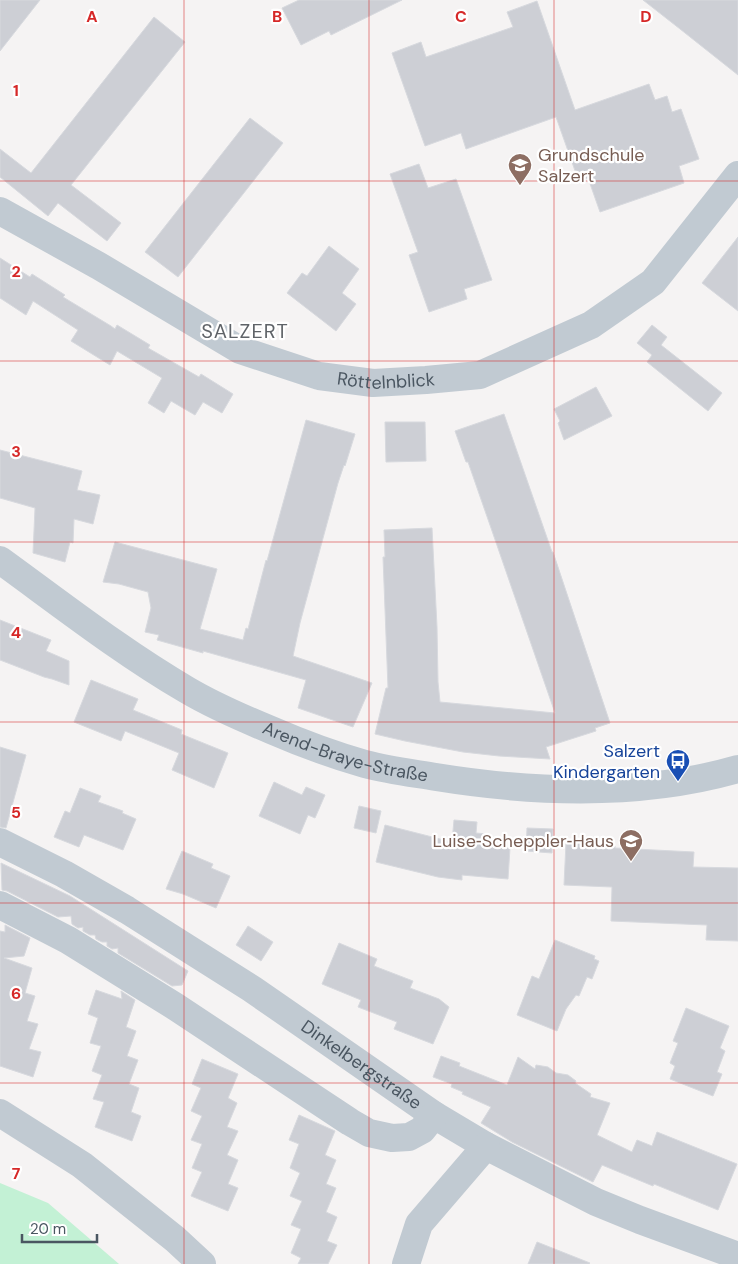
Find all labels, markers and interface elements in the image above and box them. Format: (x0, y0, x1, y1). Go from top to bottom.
text: A (86, 6, 98, 27)
text: B (272, 6, 282, 27)
text: C (455, 6, 467, 27)
text: D (640, 6, 652, 27)
text: 1 (13, 80, 19, 101)
place label: Grundschule Salzert (538, 143, 644, 188)
school or university icon: Grundschule Salzert (507, 152, 533, 186)
text: 2 (11, 261, 21, 282)
district label: SALZERT (201, 318, 289, 344)
street label: Röttelnblick (336, 366, 436, 395)
text: 3 (11, 441, 21, 462)
text: 4 (11, 622, 21, 643)
street label: Arend-Braye-Straße (259, 716, 430, 788)
place label: Salzert Kindergarten (553, 739, 660, 784)
bus stop icon: Salzert Kindergarten (665, 748, 691, 782)
text: 5 (11, 802, 21, 823)
school or university icon: Luise‑Scheppler‑Haus (618, 828, 644, 862)
place label: Luise‑Scheppler‑Haus (432, 829, 614, 853)
text: 6 (11, 983, 21, 1004)
street label: Dinkelbergstraße (296, 1014, 426, 1115)
text: 7 (12, 1163, 21, 1184)
scale bar (22, 1212, 98, 1244)
text: 20 m (30, 1219, 66, 1239)

